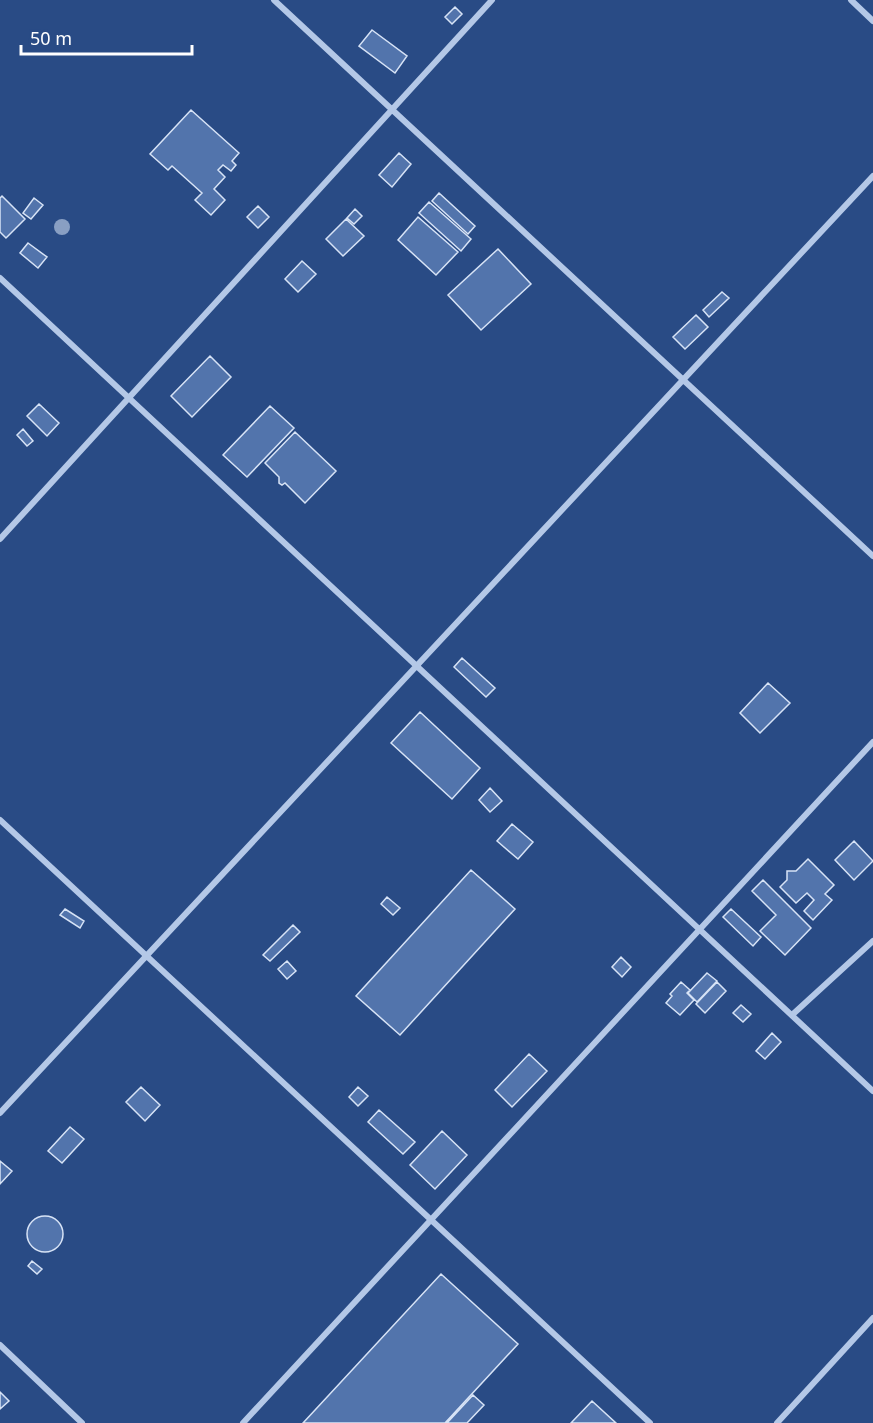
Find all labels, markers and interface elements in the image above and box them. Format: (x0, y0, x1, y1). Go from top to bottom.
scale bar (21, 18, 192, 56)
text: 50 m (30, 26, 72, 50)

